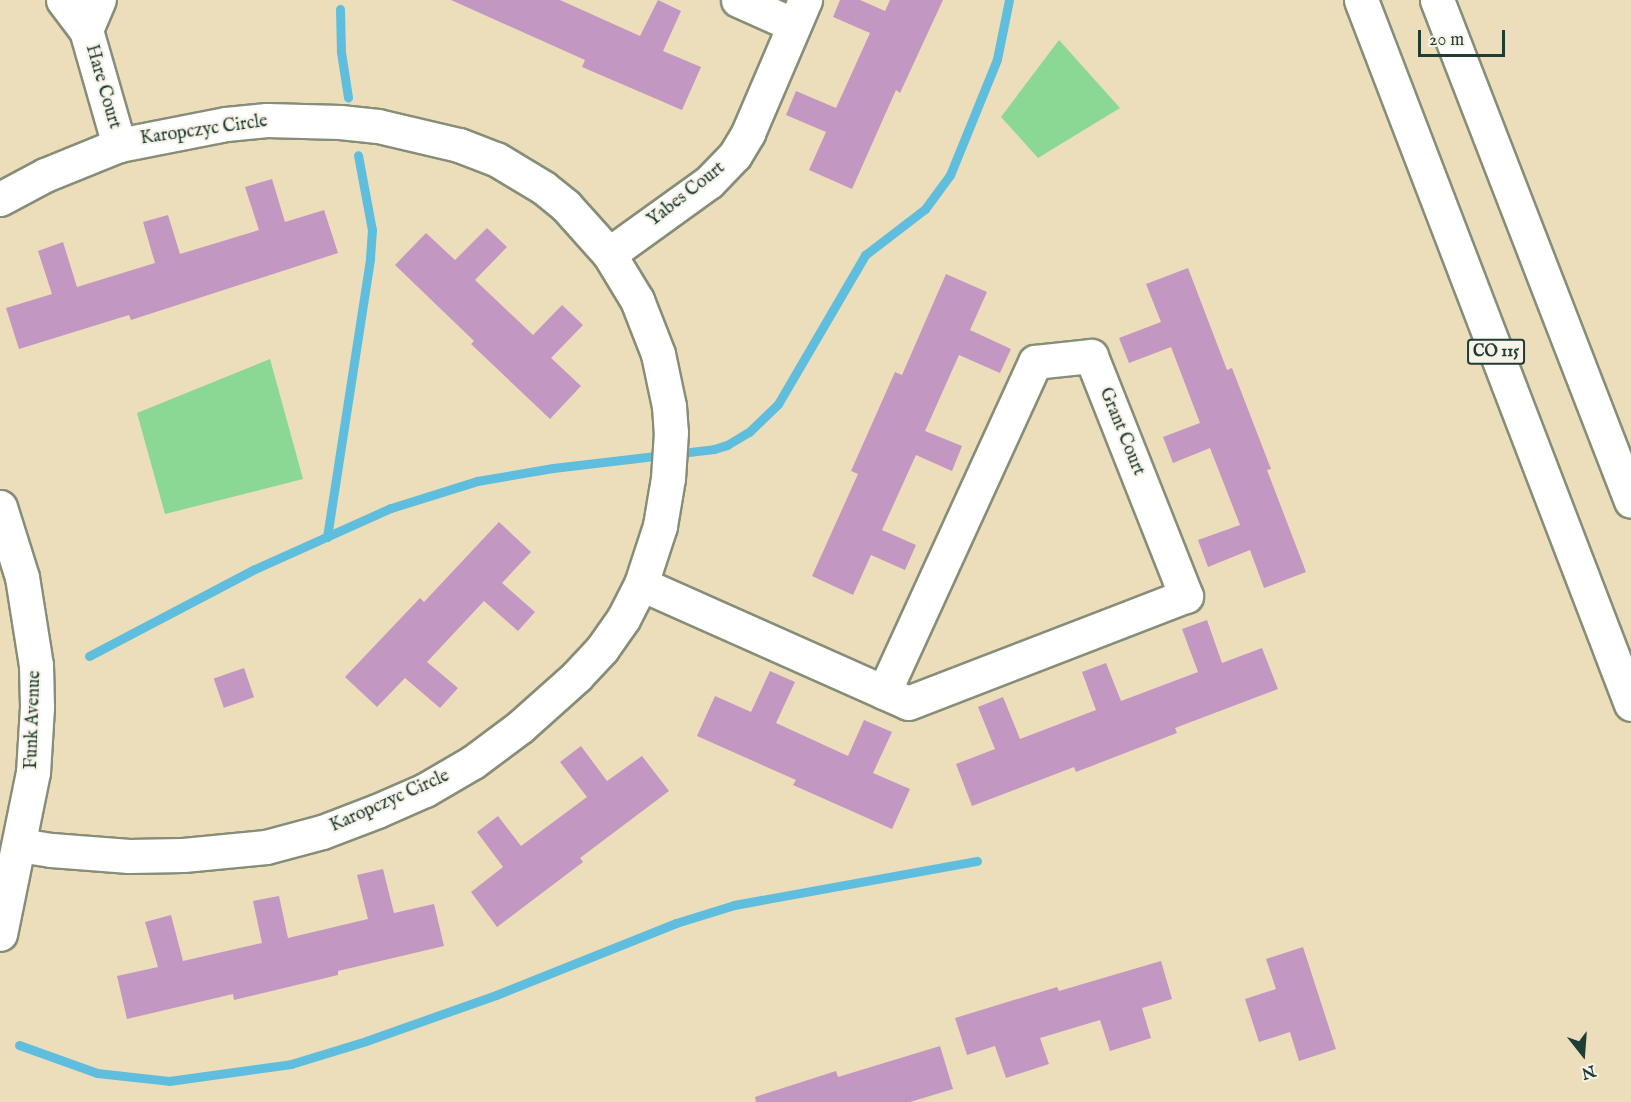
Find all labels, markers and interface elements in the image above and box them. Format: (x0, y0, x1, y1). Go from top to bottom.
scale bar (1421, 18, 1508, 56)
text: 20 m (1429, 29, 1464, 52)
street label: Hare Court (80, 42, 124, 132)
street label: Karopczyc Circle (139, 111, 269, 151)
street label: Yabes Court (644, 158, 730, 232)
road number: CO 115 (1466, 339, 1526, 365)
street label: Grant Court (1094, 385, 1148, 479)
street label: Funk Avenue (21, 670, 47, 770)
street label: Karopczyc Circle (327, 766, 453, 838)
north arrow (1553, 1024, 1613, 1084)
text: N (1579, 1060, 1598, 1083)

